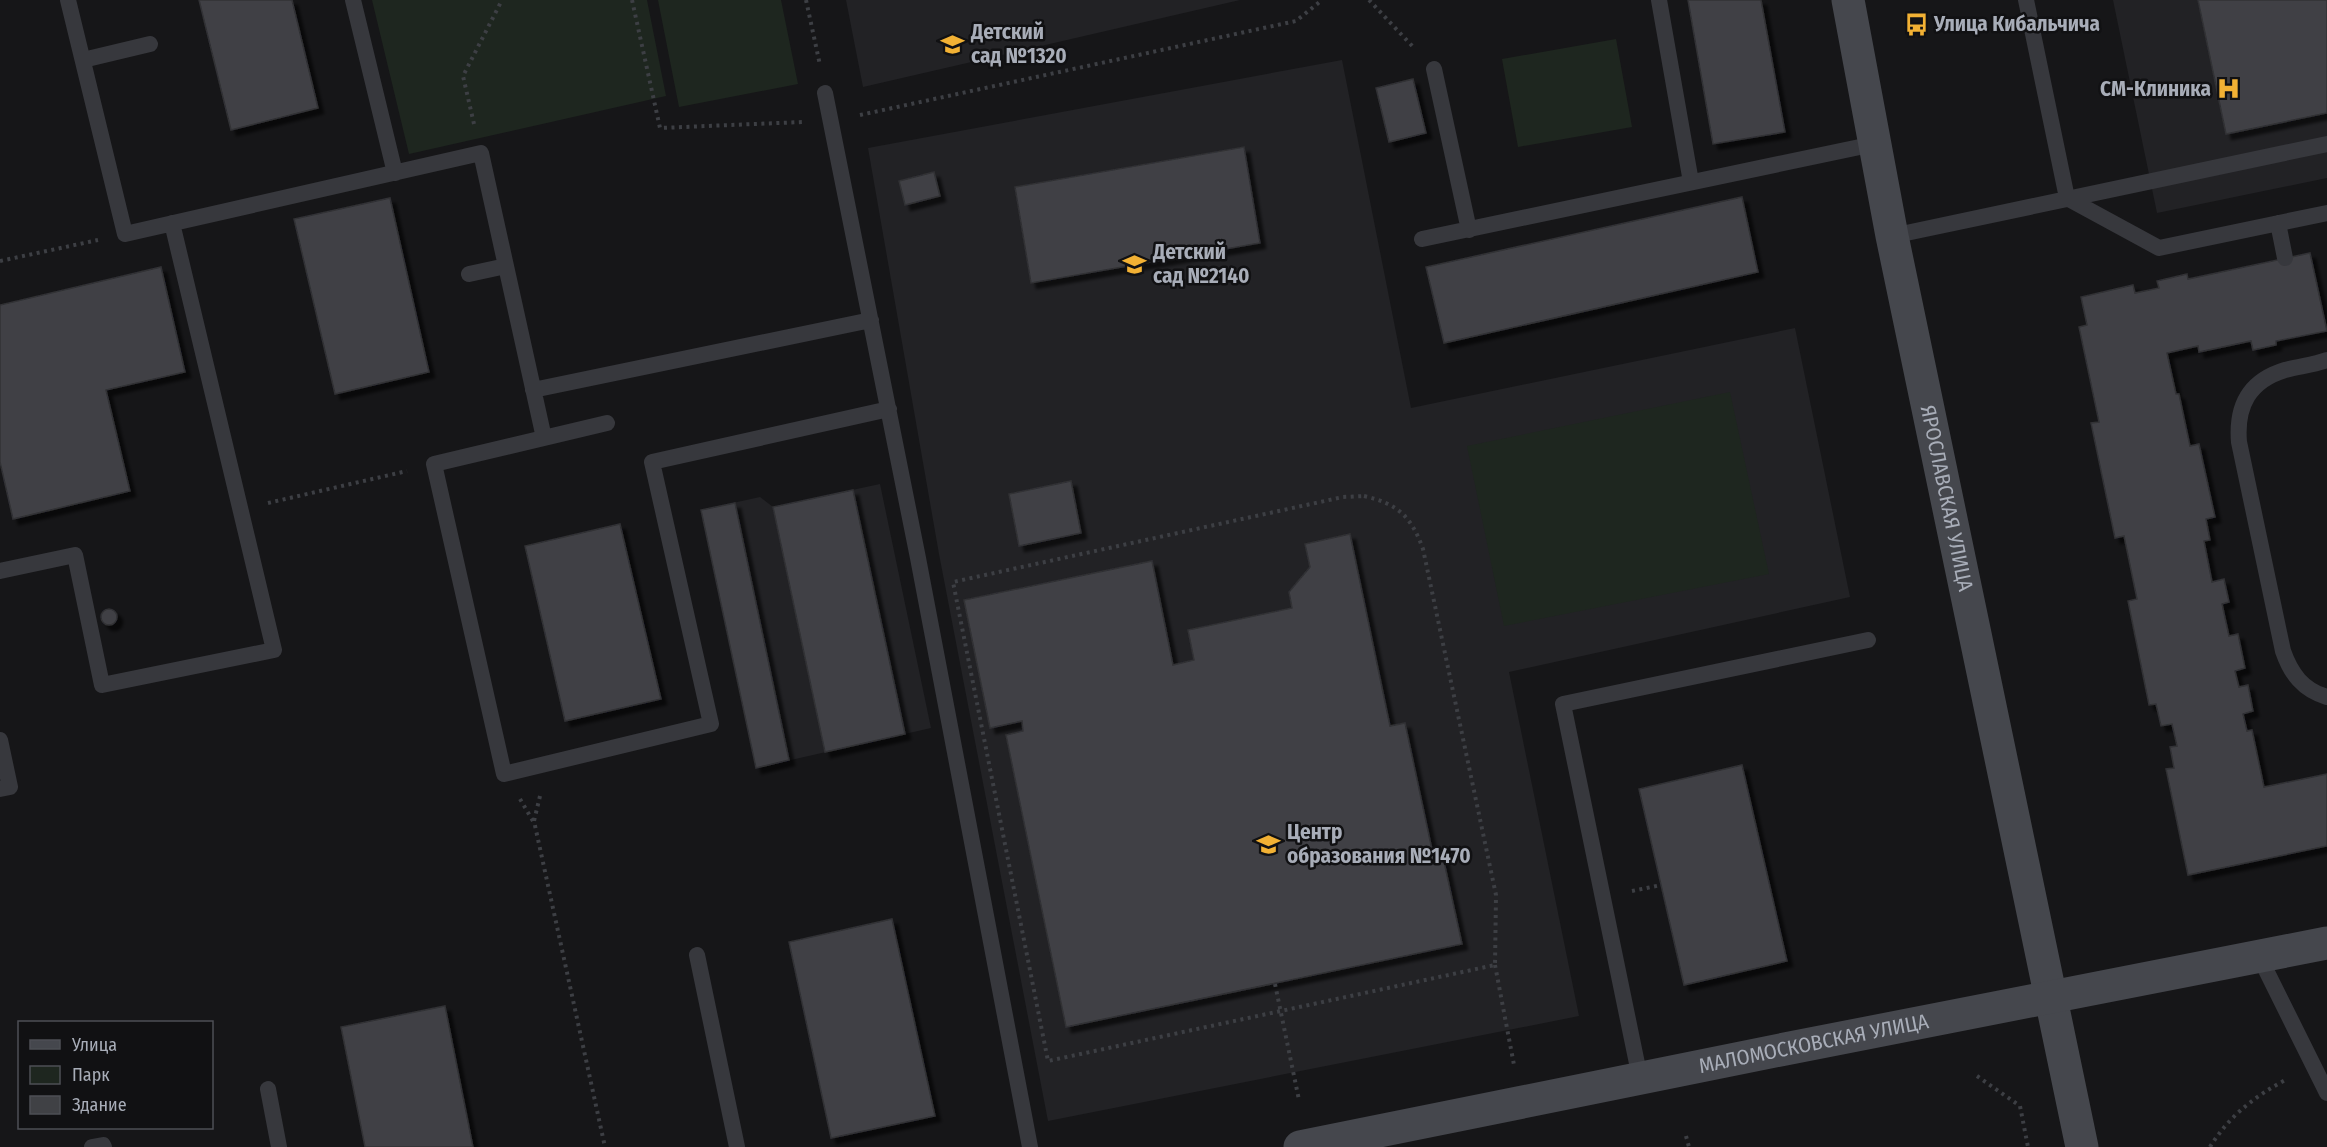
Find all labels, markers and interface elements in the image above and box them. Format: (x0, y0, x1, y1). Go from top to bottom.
bus stop icon: Улица Кибальчича (1903, 11, 1929, 37)
place label: Улица Кибальчича (1933, 11, 2100, 37)
place label: Детский сад №1320 (970, 19, 1067, 69)
school or university icon: Детский сад №1320 (940, 31, 966, 57)
place label: СМ-Клиника (2100, 76, 2211, 102)
hospital icon: СМ-Клиника (2216, 76, 2242, 102)
place label: Детский сад №2140 (1152, 239, 1249, 289)
school or university icon: Детский сад №2140 (1122, 251, 1148, 277)
street label: ЯРОСЛАВСКАЯ УЛИЦА (1915, 403, 1979, 594)
place label: Центр образования №1470 (1287, 819, 1471, 869)
school or university icon: Центр образования №1470 (1256, 831, 1282, 857)
street label: МАЛОМОСКОВСКАЯ УЛИЦА (1697, 1008, 1931, 1079)
legend (18, 1021, 213, 1129)
text: Улица (71, 1034, 117, 1056)
text: Парк (72, 1064, 110, 1086)
text: Здание (72, 1094, 127, 1116)

